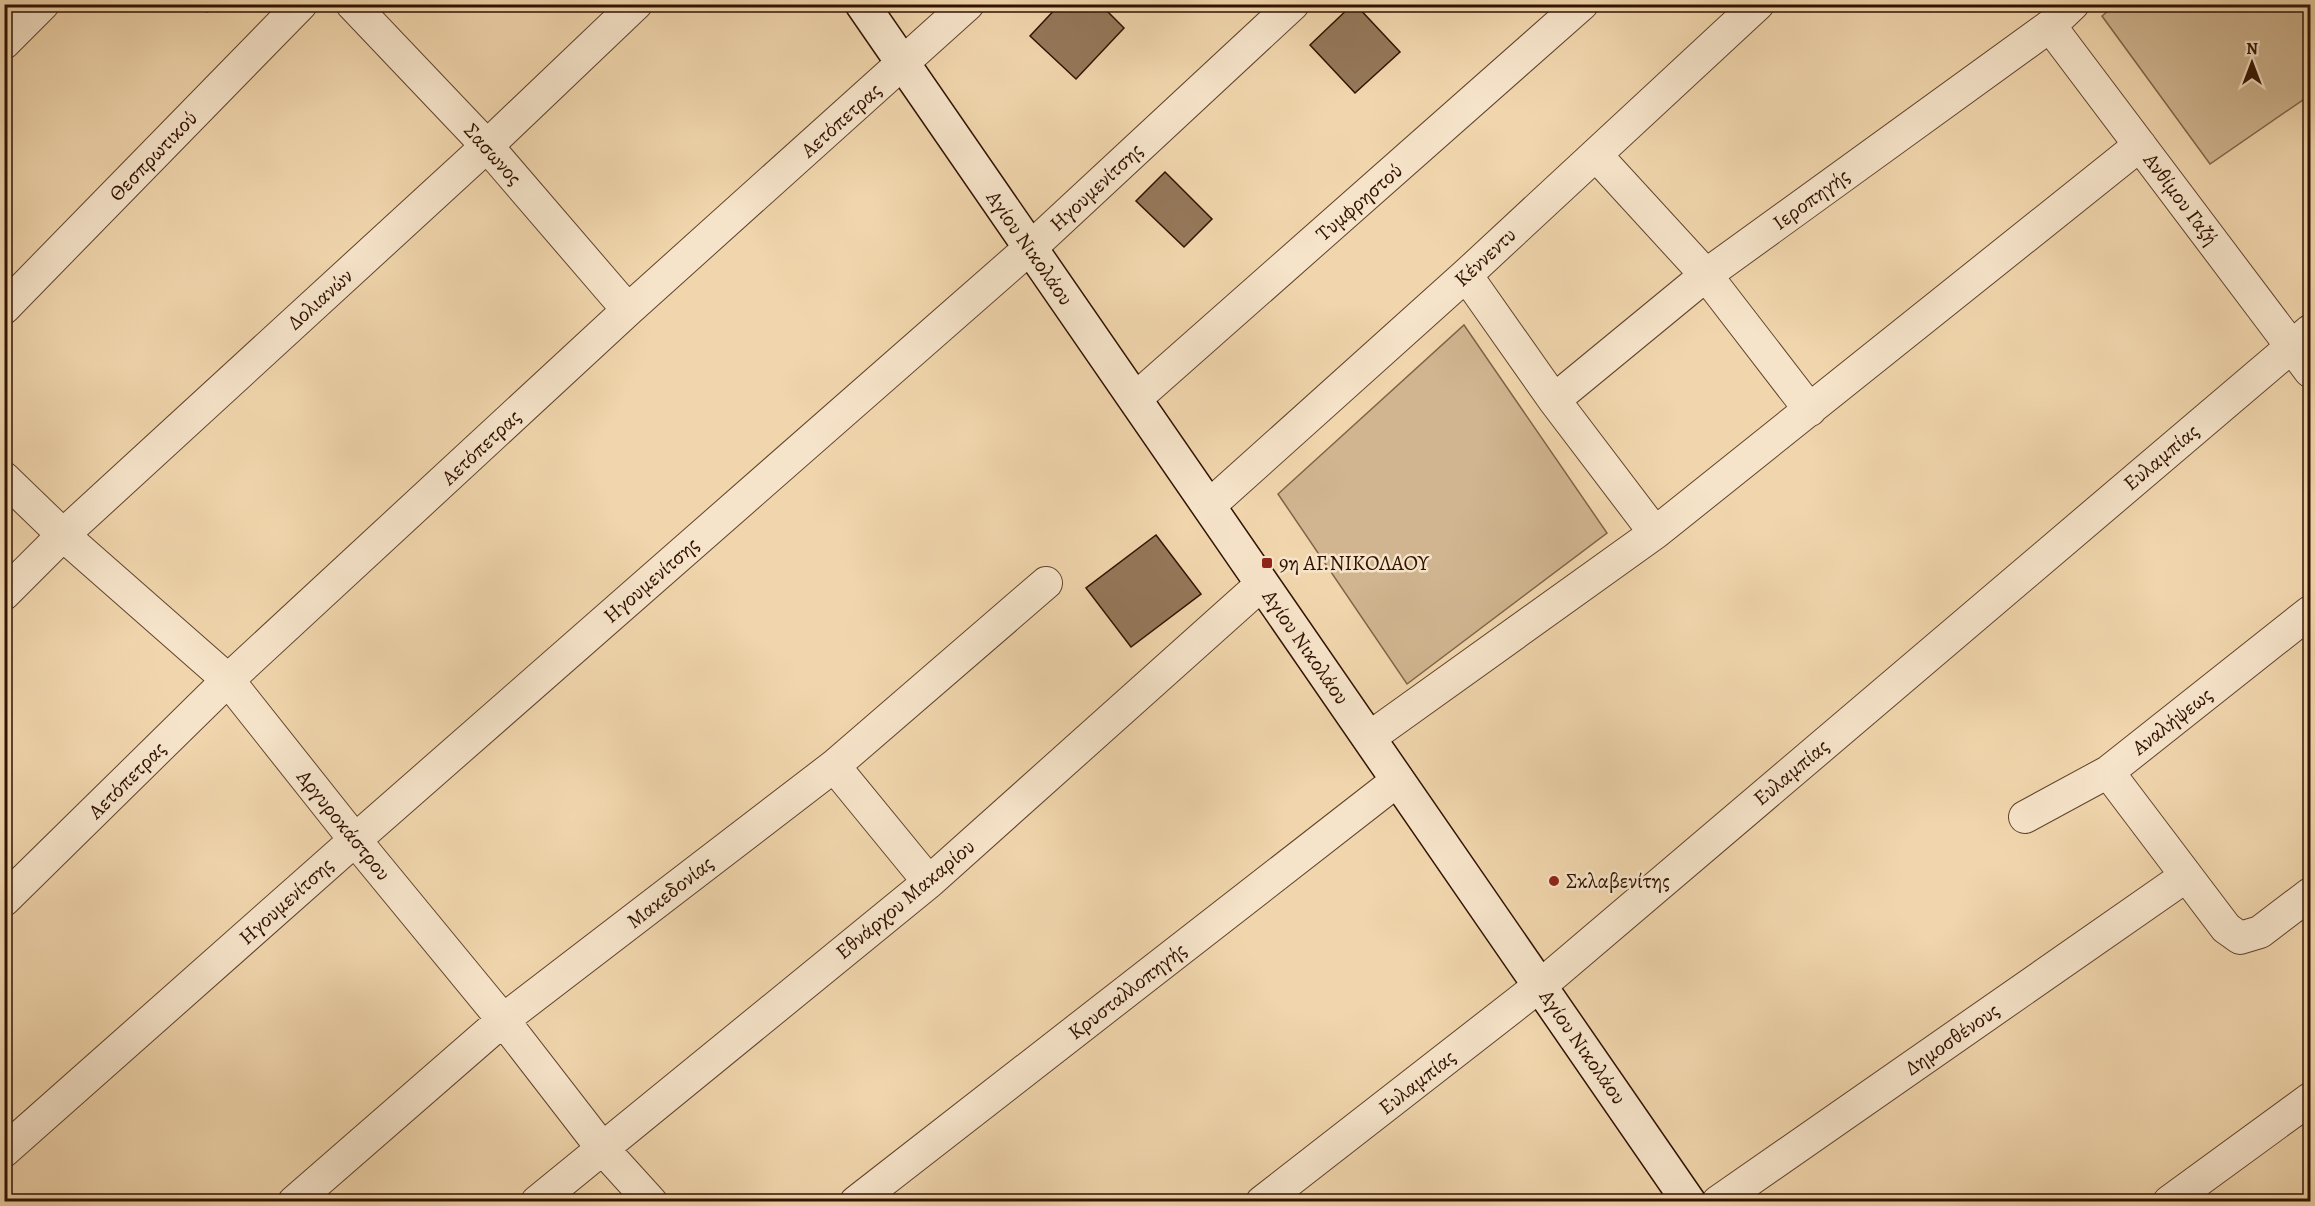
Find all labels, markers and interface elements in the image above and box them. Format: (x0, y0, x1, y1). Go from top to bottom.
north arrow (2222, 33, 2282, 93)
text: N (2246, 38, 2258, 60)
street label: Αετόπετρας (794, 76, 887, 164)
street label: Θεσπρωτικού (103, 105, 203, 207)
street label: Σασωνος (458, 117, 528, 191)
street label: Ηγουμενίτσης (1043, 137, 1149, 237)
street label: Ανθίμου Γαζή (2137, 146, 2225, 251)
street label: Τυμφρηστού (1310, 157, 1408, 247)
street label: Ιεροπηγής (1767, 162, 1855, 236)
street label: Αγίου Νικολάου (979, 184, 1080, 311)
street label: Κέννεντυ (1448, 221, 1522, 293)
street label: Δολιανών (281, 262, 359, 336)
street label: Αετόπετρας (434, 403, 527, 492)
street label: Ευλαμπίας (2117, 417, 2205, 497)
street label: Ηγουμενίτσης (597, 531, 705, 629)
place label: 9η ΑΓ.ΝΙΚΟΛΑΟΥ (1279, 549, 1430, 577)
marker: 9η ΑΓ.ΝΙΚΟΛΑΟΥ (1260, 556, 1274, 570)
street label: Αγίου Νικολάου (1255, 583, 1356, 710)
street label: Αναλήψεως (2125, 681, 2218, 762)
street label: Ευλαμπίας (1747, 732, 1835, 812)
street label: Αετόπετρας (81, 735, 172, 826)
street label: Αργυροκάστρου (290, 763, 397, 886)
street label: Εθνάρχου Μακαρίου (830, 832, 980, 966)
street label: Μακεδονίας (621, 849, 719, 935)
street label: Ηγουμενίτσης (233, 851, 339, 951)
place label: Σκλαβενίτης (1566, 867, 1670, 895)
marker: Σκλαβενίτης (1547, 874, 1561, 888)
street label: Κρυσταλλοπηγής (1062, 936, 1192, 1046)
street label: Αγίου Νικολάου (1532, 983, 1633, 1110)
street label: Δημοσθένους (1899, 996, 2005, 1082)
street label: Ευλαμπίας (1373, 1043, 1461, 1121)

